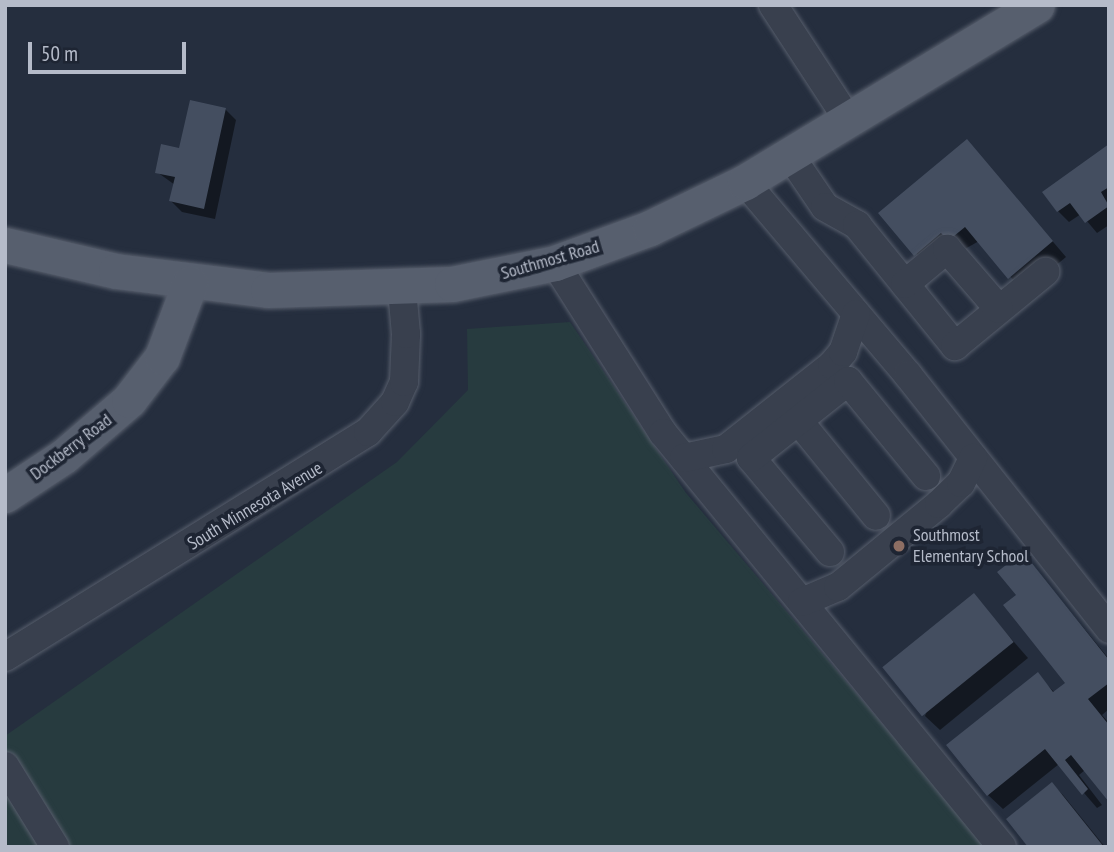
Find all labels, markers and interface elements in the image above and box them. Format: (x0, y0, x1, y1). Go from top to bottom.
scale bar (32, 28, 189, 72)
text: 50 m (41, 40, 78, 67)
street label: Southmost Road (498, 236, 602, 284)
street label: Dockberry Road (26, 409, 116, 485)
street label: South Minnesota Avenue (183, 457, 327, 555)
place label: Southmost Elementary School (913, 525, 1029, 568)
marker: Southmost Elementary School (891, 538, 907, 554)

